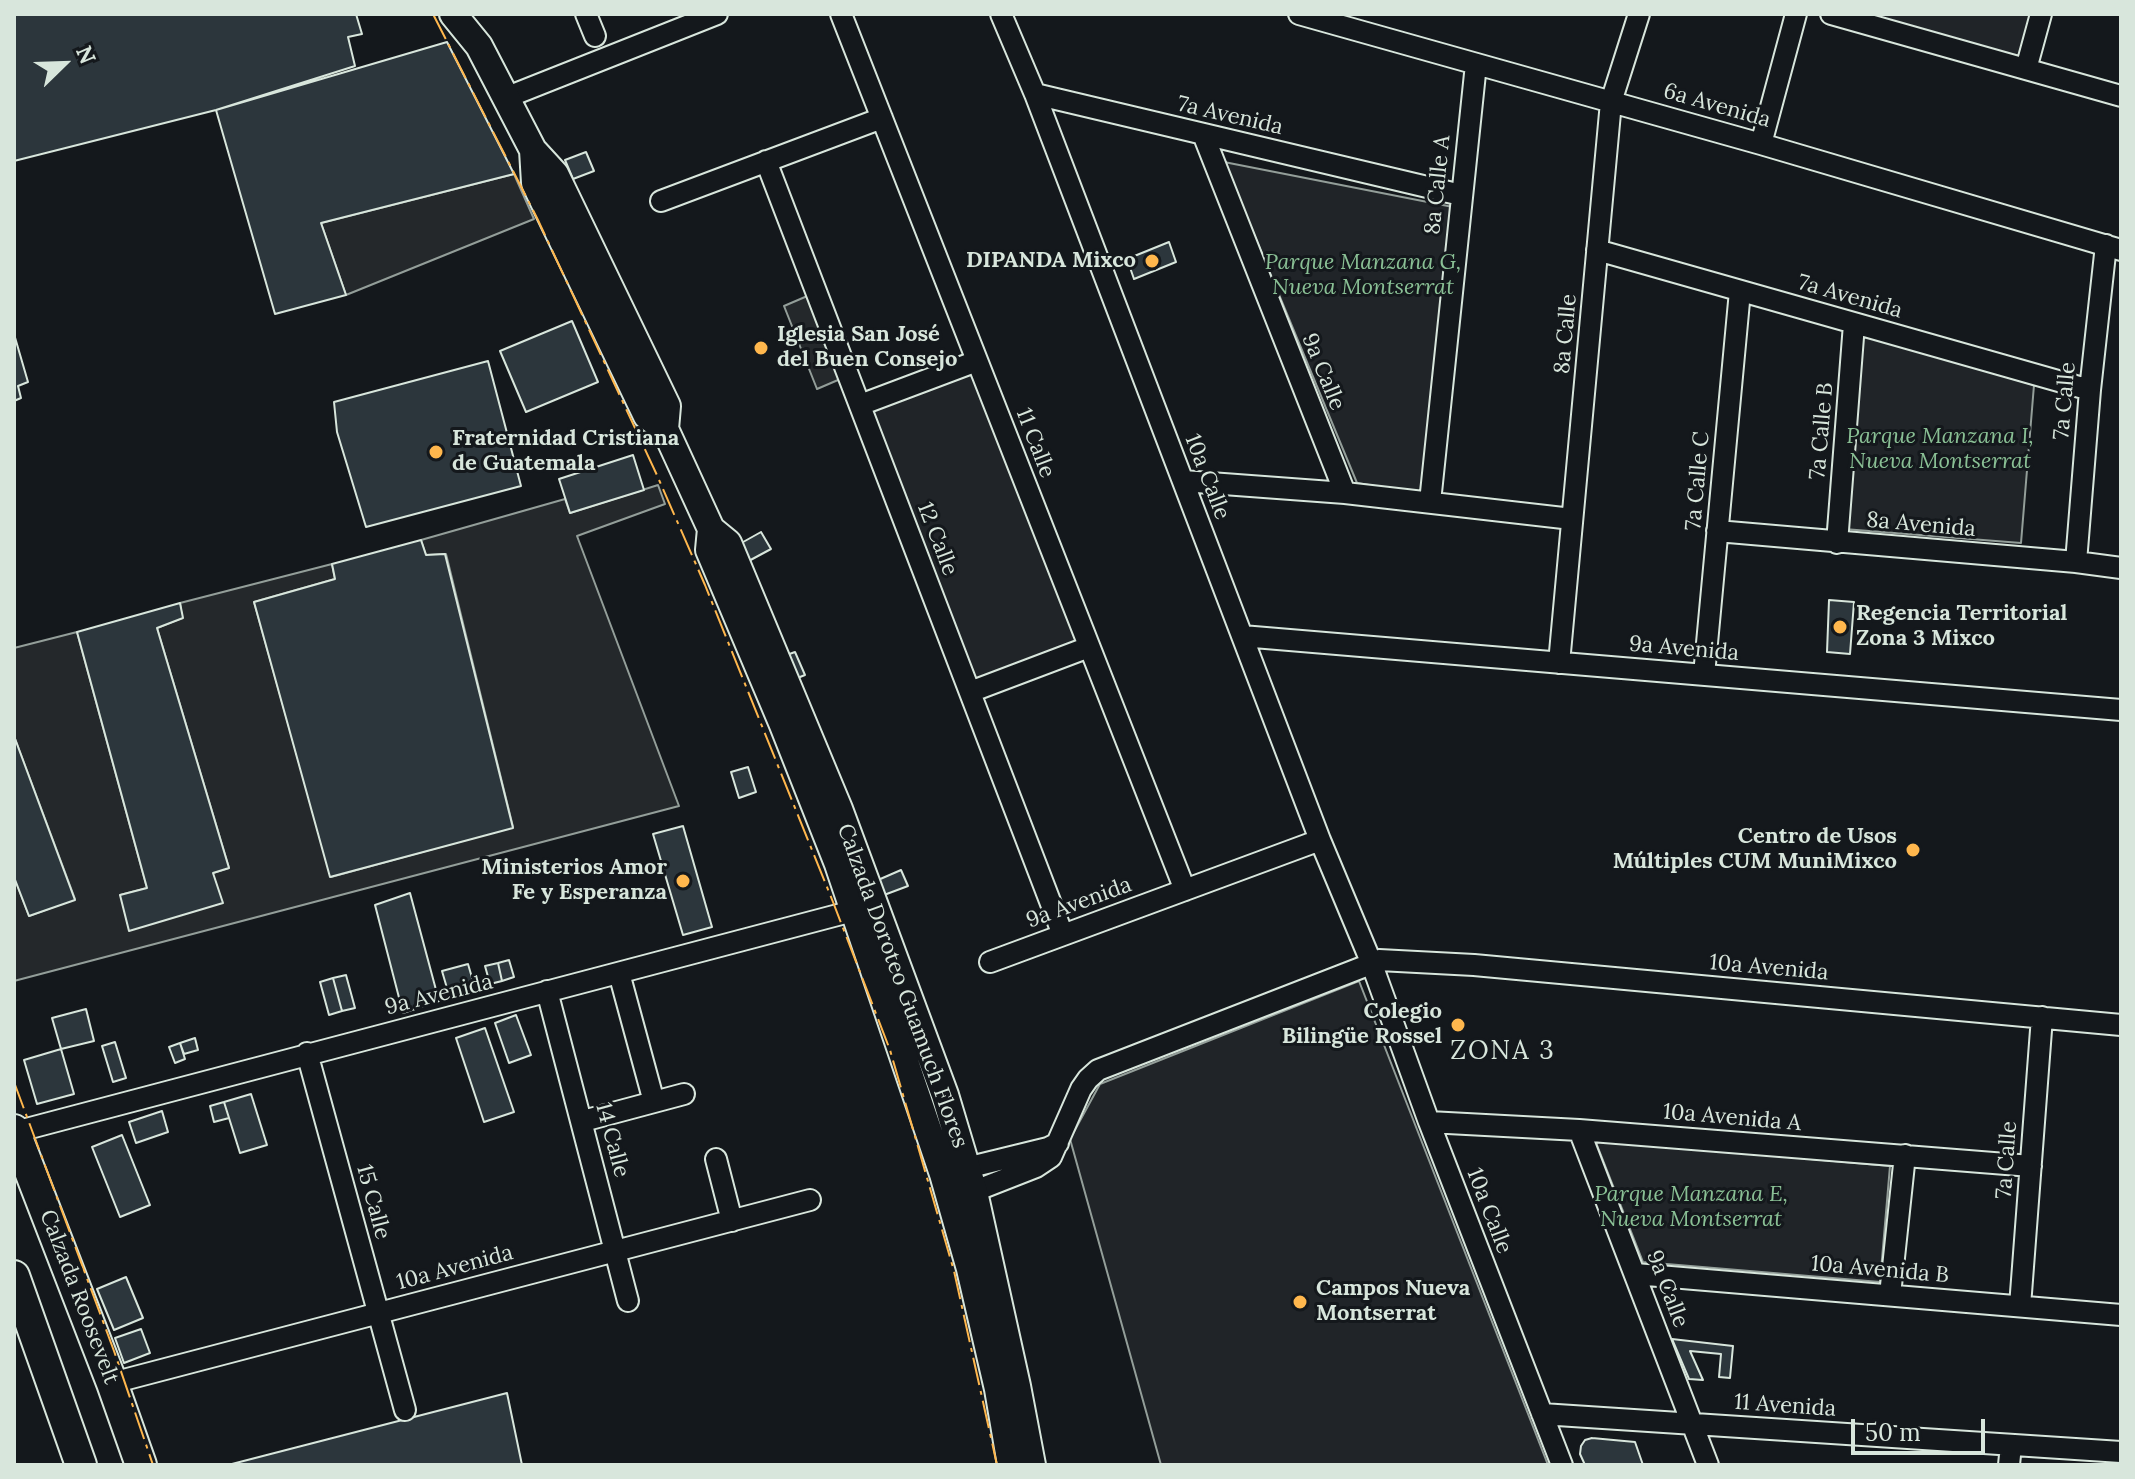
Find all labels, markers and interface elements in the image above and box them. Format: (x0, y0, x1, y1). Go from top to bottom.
north arrow (24, 24, 104, 104)
text: N (70, 41, 102, 68)
street label: 6a Avenida (1660, 78, 1774, 134)
street label: 7a Avenida (1175, 91, 1285, 141)
street label: 8a Calle A (1420, 134, 1456, 236)
place label: DIPANDA Mixco (966, 248, 1136, 274)
park label: Parque Manzana G, Nueva Montserrat (1265, 250, 1461, 302)
marker: DIPANDA Mixco (1143, 252, 1161, 270)
street label: 7a Avenida (1795, 269, 1905, 325)
street label: 8a Calle (1549, 293, 1583, 375)
place label: Iglesia San José del Buen Consejo (777, 322, 957, 374)
street label: 9a Calle (1296, 330, 1350, 414)
marker: Iglesia San José del Buen Consejo (752, 339, 770, 357)
street label: 7a Calle (2048, 361, 2082, 441)
street label: 7a Calle B (1805, 381, 1839, 481)
street label: 11 Calle (1010, 404, 1060, 482)
park label: Parque Manzana I, Nueva Montserrat (1846, 424, 2034, 476)
place label: Fraternidad Cristiana de Guatemala (452, 426, 679, 478)
street label: 10a Calle (1179, 431, 1235, 523)
street label: 7a Calle C (1681, 431, 1715, 531)
marker: Fraternidad Cristiana de Guatemala (427, 443, 445, 461)
street label: 12 Calle (911, 499, 963, 579)
street label: 8a Avenida (1865, 507, 1977, 543)
place label: Regencia Territorial Zona 3 Mixco (1856, 601, 2067, 652)
marker: Regencia Territorial Zona 3 Mixco (1831, 618, 1849, 636)
street label: 9a Avenida (1628, 631, 1740, 667)
street label: Calzada Doroteo Guamuch Flores (831, 820, 973, 1152)
place label: Centro de Usos Múltiples CUM MuniMixco (1613, 824, 1897, 876)
marker: Centro de Usos Múltiples CUM MuniMixco (1904, 841, 1922, 859)
place label: Ministerios Amor Fe y Esperanza (481, 855, 667, 906)
marker: Ministerios Amor Fe y Esperanza (674, 872, 692, 890)
street label: 9a Avenida (1023, 872, 1135, 934)
street label: 10a Avenida (1709, 950, 1829, 986)
street label: 9a Avenida (382, 969, 496, 1021)
place label: Colegio Bilingüe Rossel (1282, 999, 1442, 1050)
marker: Colegio Bilingüe Rossel (1449, 1016, 1467, 1034)
district label: ZONA 3 (1450, 1036, 1556, 1068)
street label: 10a Avenida A (1662, 1099, 1802, 1137)
street label: 14 Calle (589, 1100, 635, 1180)
street label: 7a Calle (1991, 1120, 2023, 1200)
street label: 15 Calle (350, 1162, 396, 1242)
street label: 10a Calle (1461, 1165, 1517, 1257)
park label: Parque Manzana E, Nueva Montserrat (1594, 1182, 1788, 1234)
street label: Calzada Roosevelt (34, 1206, 124, 1388)
street label: 10a Avenida (394, 1240, 516, 1296)
street label: 9a Calle (1640, 1247, 1694, 1331)
street label: 10a Avenida B (1810, 1251, 1950, 1289)
place label: Campos Nueva Montserrat (1316, 1276, 1470, 1328)
marker: Campos Nueva Montserrat (1291, 1293, 1309, 1311)
street label: 11 Avenida (1733, 1389, 1837, 1423)
scale bar (1855, 1403, 1989, 1453)
text: 50 m (1865, 1417, 1921, 1448)

